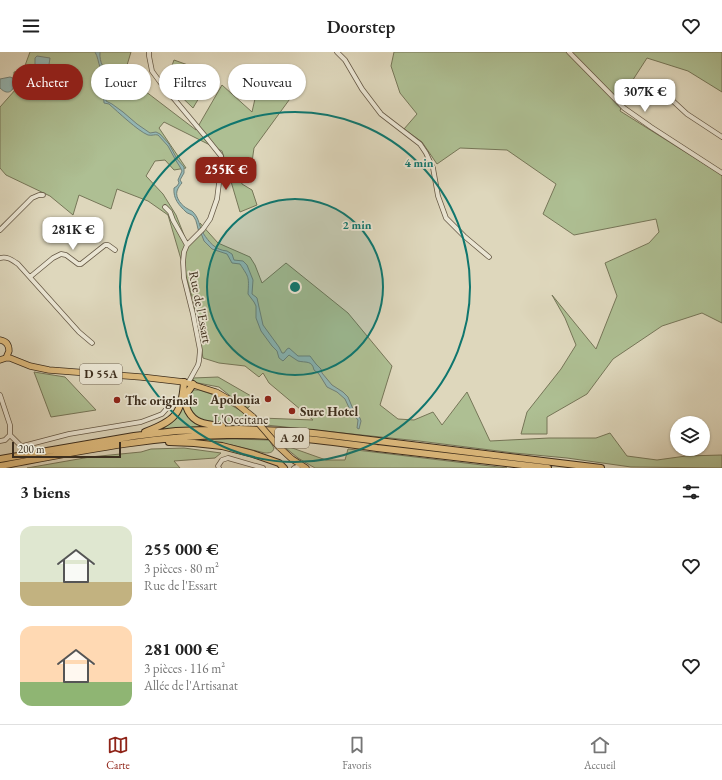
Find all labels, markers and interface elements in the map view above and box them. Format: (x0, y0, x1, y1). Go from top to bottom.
icon: menu (20, 15, 42, 37)
text: Doorstep (327, 15, 395, 38)
icon: heart (680, 15, 702, 37)
chip: Acheter (12, 64, 83, 100)
chip: Louer (91, 64, 151, 100)
chip: Filtres (159, 64, 220, 100)
chip: Nouveau (228, 64, 306, 100)
pin: 307K € (612, 79, 678, 113)
text: 307K € (623, 83, 667, 100)
text: 4 min (404, 155, 434, 171)
pin: 255K € (193, 157, 259, 191)
text: 255K € (204, 161, 248, 178)
pin: 281K € (40, 217, 106, 251)
text: 2 min (342, 217, 372, 233)
text: 281K € (51, 221, 95, 238)
street label: Rue de l'Essart (185, 270, 216, 345)
centre of rings (288, 280, 302, 294)
road number: D 55A (80, 364, 122, 384)
place label: Apolonia (209, 391, 260, 408)
place label: The originals (125, 392, 198, 409)
marker: Apolonia (263, 394, 273, 404)
marker: The originals (112, 395, 122, 405)
place label: Sure Hotel (300, 403, 358, 420)
marker: Sure Hotel (287, 406, 297, 416)
street label: L'Occitane (214, 411, 268, 428)
map controls (670, 416, 710, 456)
button: layers (670, 416, 710, 456)
road number: A 20 (275, 428, 309, 448)
scale bar (12, 440, 121, 459)
text: 200 m (18, 442, 45, 456)
text: 3 biens (20, 481, 70, 503)
icon: filters (680, 481, 702, 503)
text: 255 000 € (144, 538, 219, 560)
icon: home (52, 542, 100, 590)
icon: heart (680, 555, 702, 577)
text: 3 pièces · 80 m² (144, 560, 219, 577)
text: Rue de l'Essart (144, 577, 217, 594)
text: 281 000 € (144, 638, 219, 660)
icon: home (52, 642, 100, 690)
icon: heart (680, 655, 702, 677)
text: 3 pièces · 116 m² (144, 660, 225, 677)
text: Allée de l'Artisanat (144, 677, 238, 694)
tab: Carte (106, 734, 130, 772)
tab: Favoris (342, 734, 372, 772)
tab: Accueil (584, 734, 616, 772)

